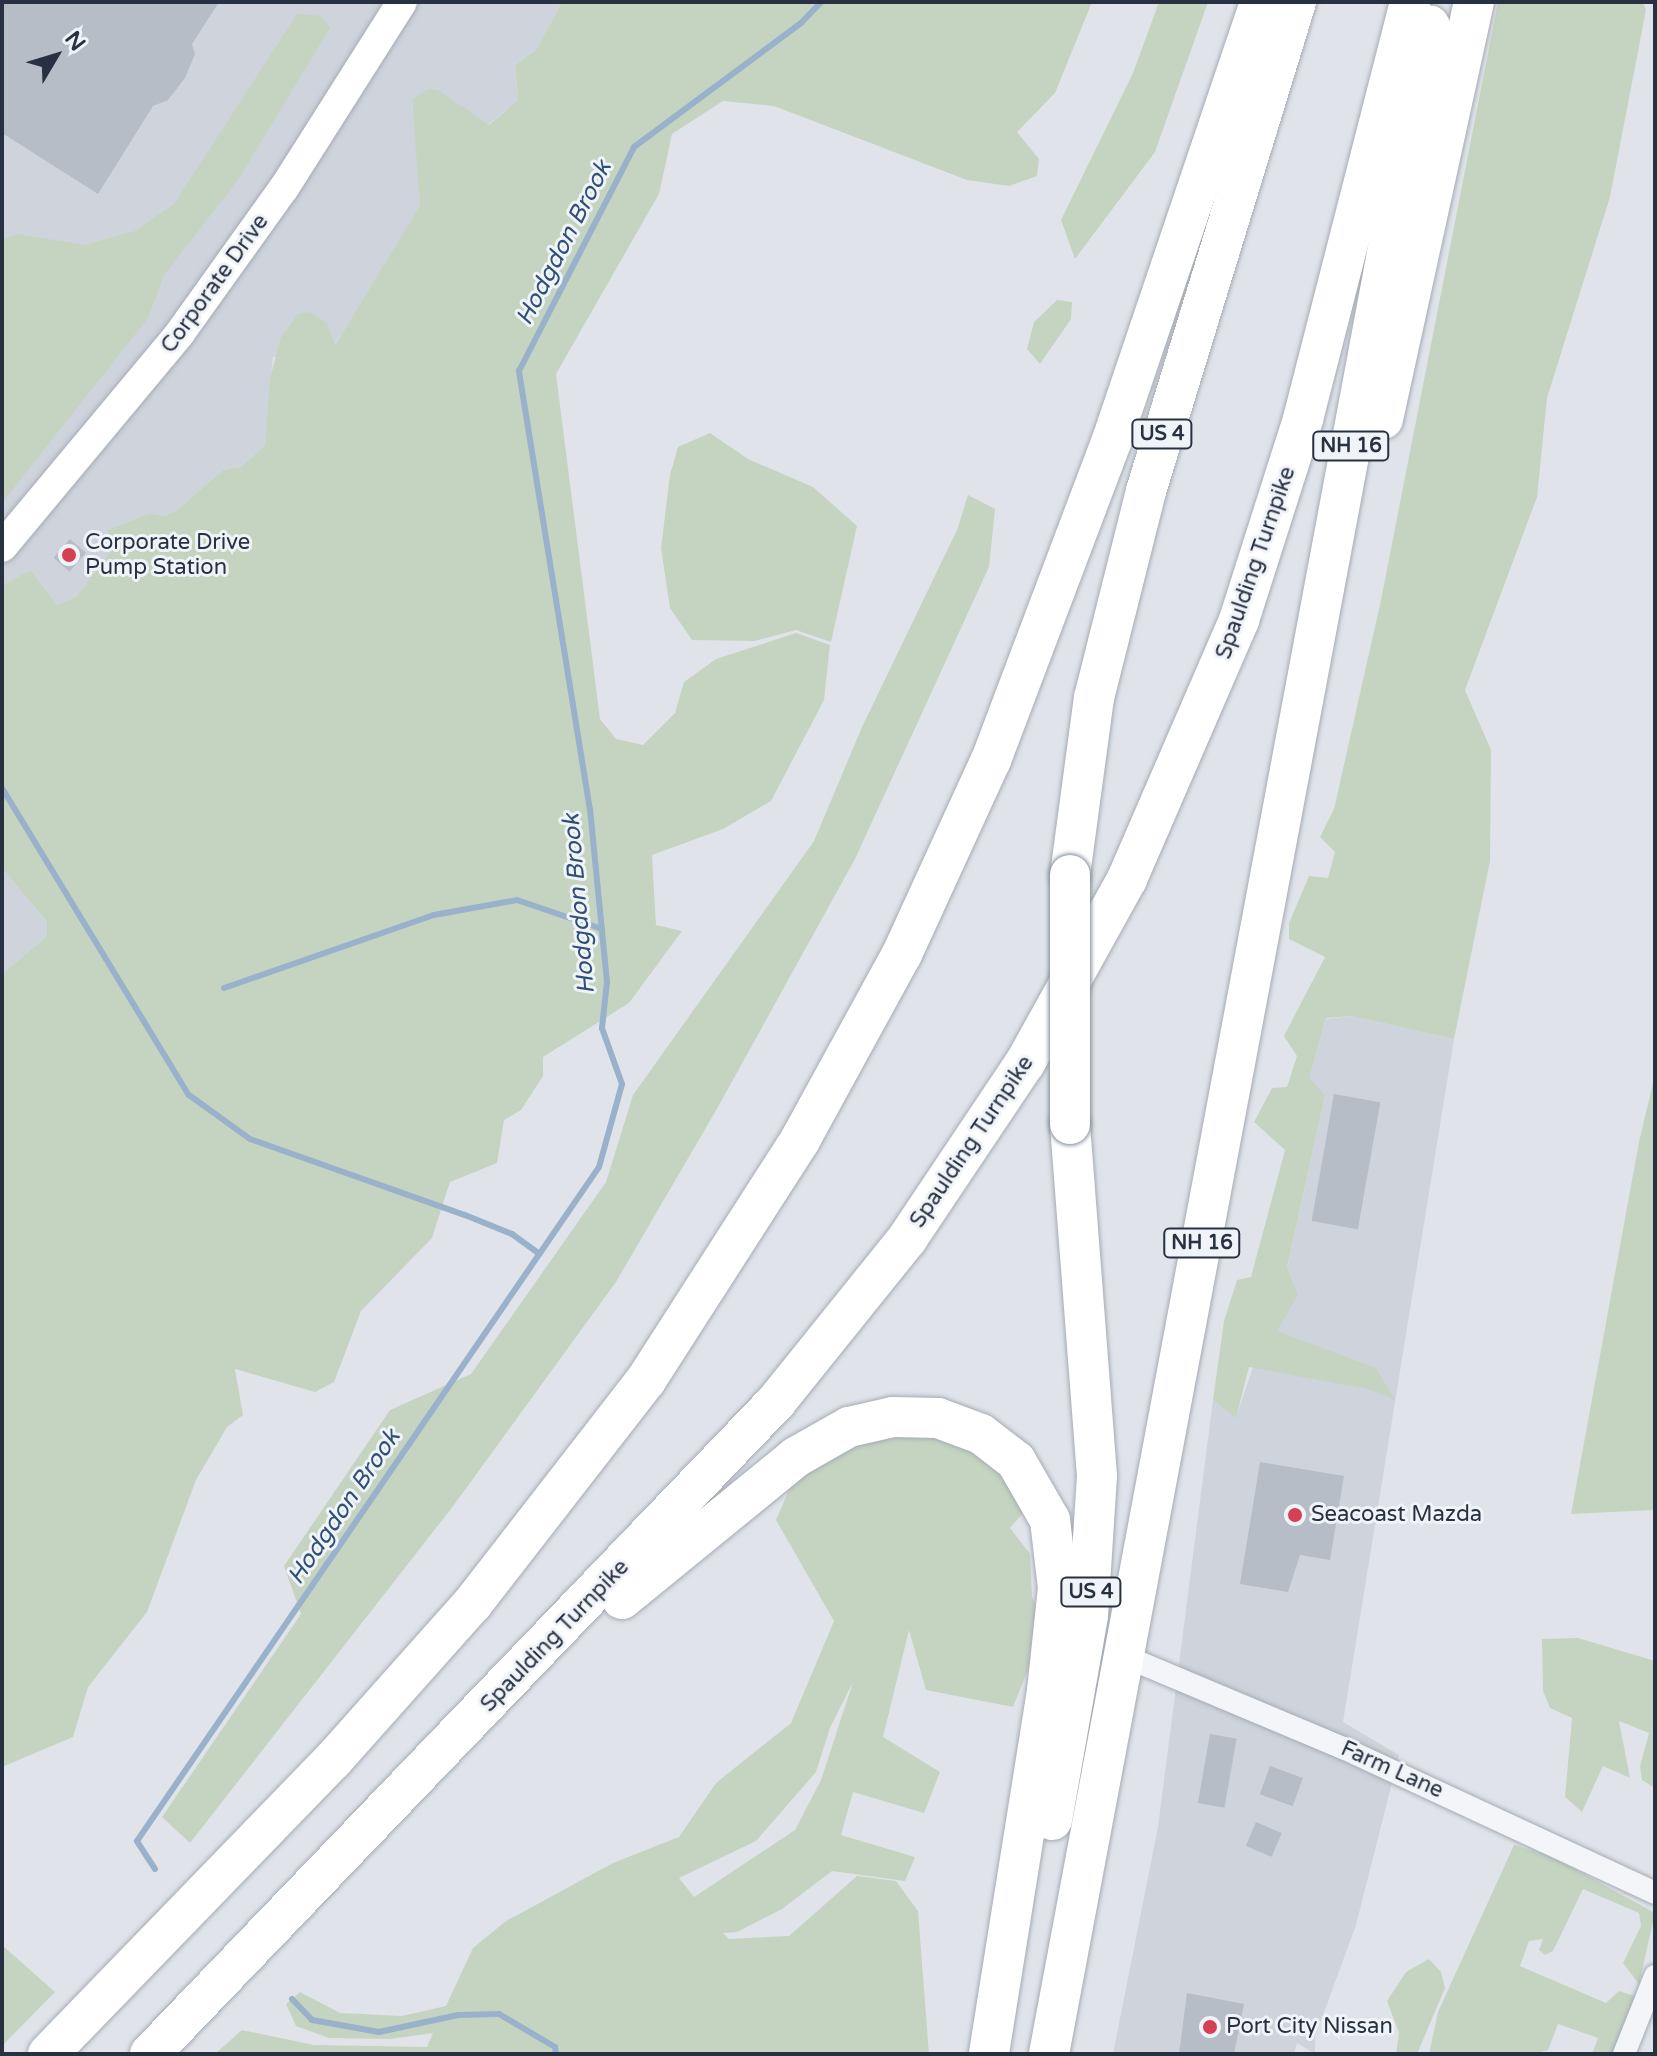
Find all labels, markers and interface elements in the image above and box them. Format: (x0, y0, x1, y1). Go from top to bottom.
north arrow (16, 16, 96, 96)
text: N (59, 26, 91, 56)
water label: Hodgdon Brook (510, 156, 618, 330)
street label: Corporate Drive (156, 209, 274, 359)
road number: US 4 (1130, 418, 1194, 450)
road number: NH 16 (1311, 430, 1391, 462)
street label: Spaulding Turnpike (1211, 463, 1301, 663)
place label: Corporate Drive Pump Station (85, 529, 250, 580)
marker: Corporate Drive Pump Station (60, 546, 78, 564)
water label: Hodgdon Brook (557, 813, 601, 995)
street label: Spaulding Turnpike (905, 1051, 1039, 1233)
road number: NH 16 (1162, 1227, 1242, 1259)
water label: Hodgdon Brook (282, 1424, 406, 1590)
place label: Seacoast Mazda (1311, 1502, 1482, 1528)
marker: Seacoast Mazda (1286, 1506, 1304, 1524)
street label: Spaulding Turnpike (475, 1554, 635, 1718)
road number: US 4 (1059, 1576, 1123, 1608)
street label: Farm Lane (1337, 1736, 1447, 1804)
place label: Port City Nissan (1226, 2014, 1393, 2040)
marker: Port City Nissan (1201, 2018, 1219, 2036)

